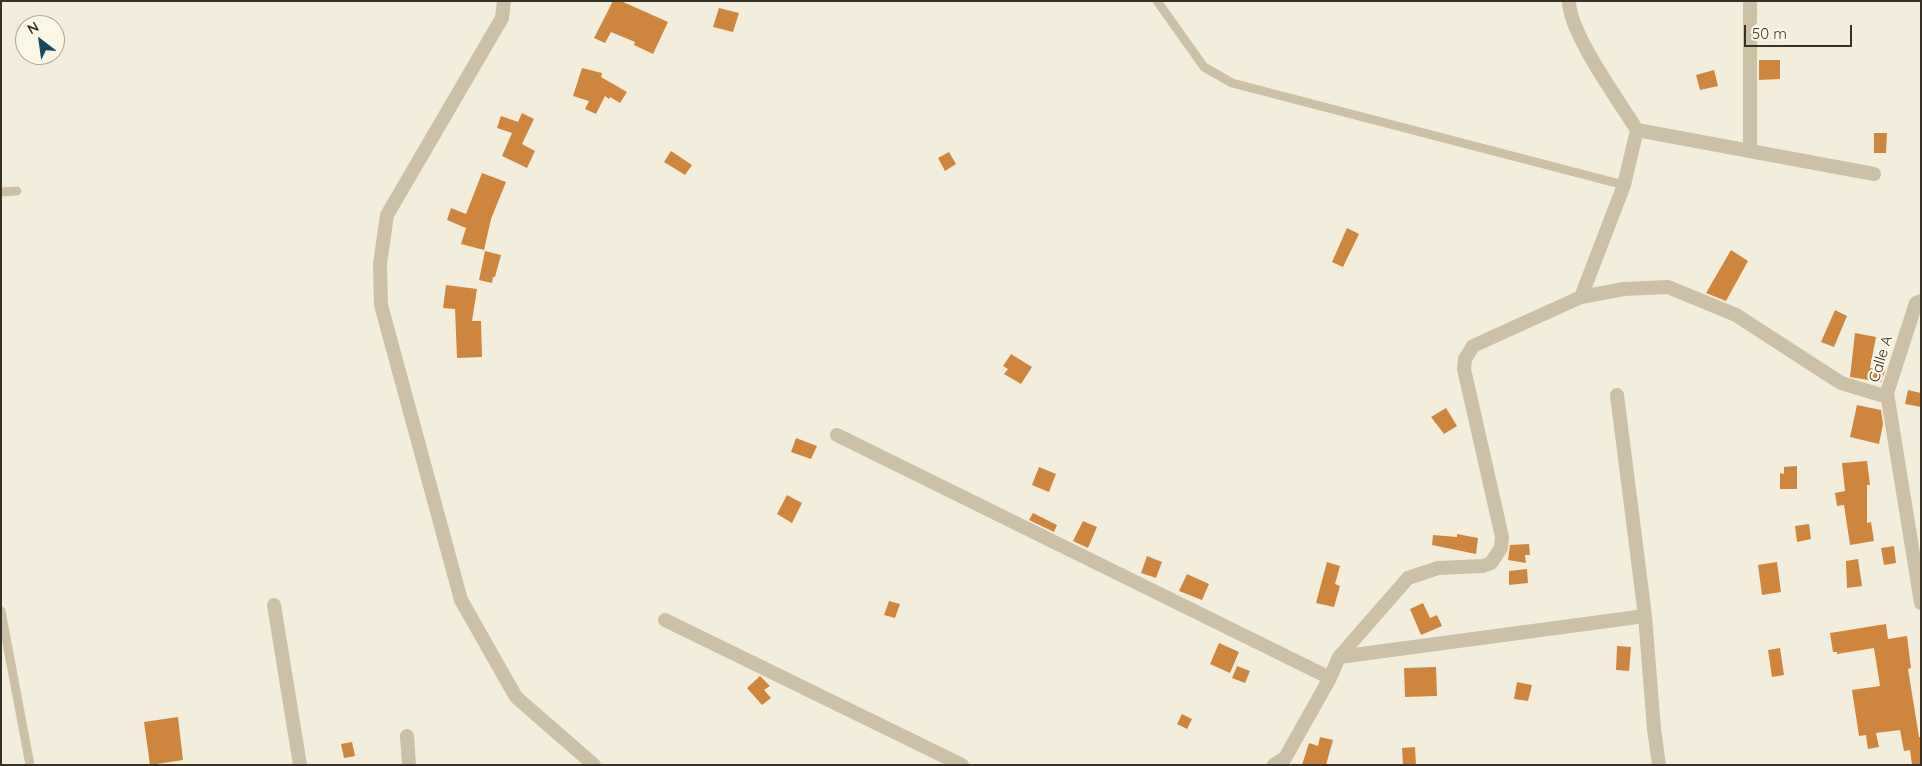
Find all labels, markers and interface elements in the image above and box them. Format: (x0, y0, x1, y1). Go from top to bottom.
north arrow (15, 15, 65, 65)
scale bar (1747, 15, 1854, 47)
text: N (24, 18, 42, 38)
text: 50 m (1752, 24, 1787, 43)
street label: Calle A (1865, 333, 1897, 385)

